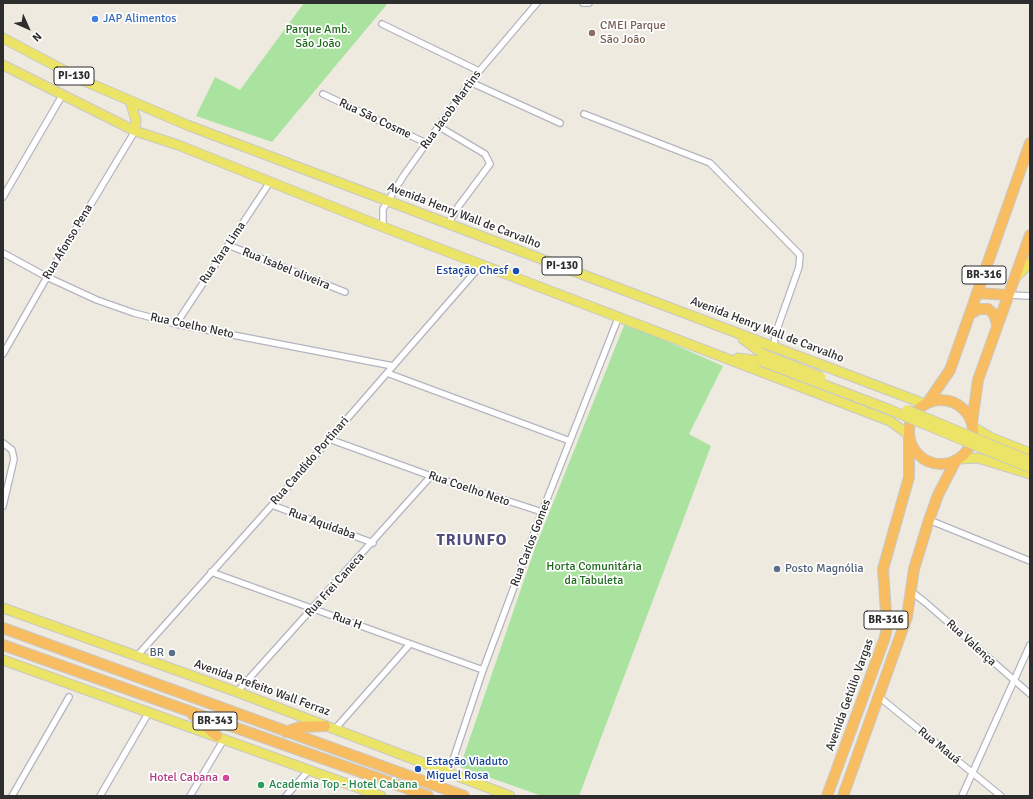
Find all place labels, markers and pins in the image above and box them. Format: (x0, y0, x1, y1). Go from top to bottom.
place label: JAP Alimentos (103, 12, 177, 26)
marker: JAP Alimentos (90, 14, 100, 24)
place label: CMEI Parque São João (600, 19, 666, 47)
marker: CMEI Parque São João (587, 28, 597, 38)
place label: Estação Chesf (436, 264, 508, 278)
marker: Estação Chesf (511, 266, 521, 276)
place label: Posto Magnólia (785, 562, 864, 576)
marker: Posto Magnólia (772, 564, 782, 574)
place label: BR (150, 646, 164, 660)
marker: BR (167, 648, 177, 658)
place label: Estação Viaduto Miguel Rosa (426, 755, 508, 783)
marker: Estação Viaduto Miguel Rosa (413, 764, 423, 774)
place label: Hotel Cabana (149, 771, 218, 785)
marker: Hotel Cabana (221, 773, 231, 783)
place label: Academia Top - Hotel Cabana (269, 778, 418, 792)
marker: Academia Top - Hotel Cabana (256, 780, 266, 790)

